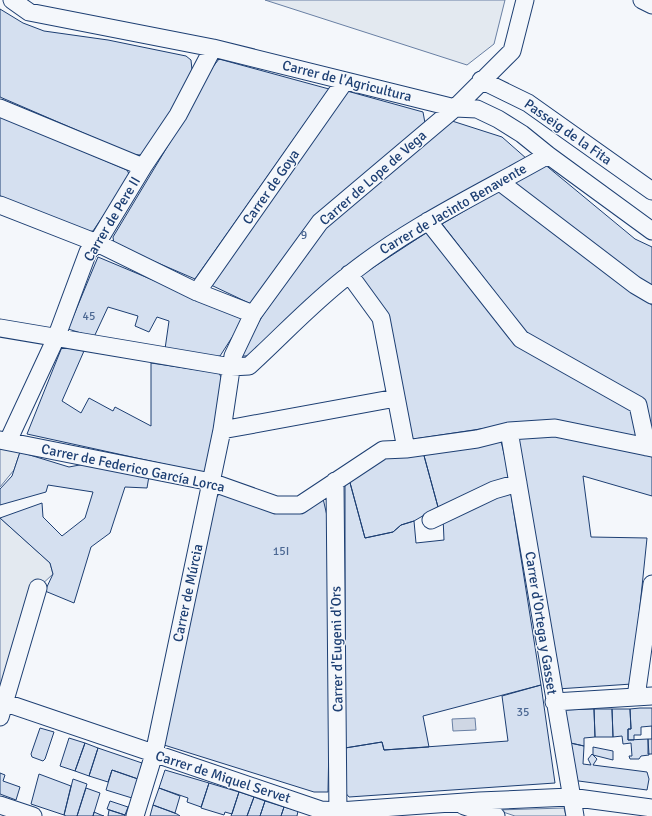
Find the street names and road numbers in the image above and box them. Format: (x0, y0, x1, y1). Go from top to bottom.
street label: Carrer de l'Agricultura (281, 57, 413, 105)
street label: Passeig de la Fita (521, 95, 615, 169)
street label: Carrer de Lope de Vega (316, 127, 430, 229)
street label: Carrer de Goya (239, 146, 303, 228)
street label: Carrer de Jacinto Benavente (376, 160, 530, 258)
street label: Carrer de Pere II (80, 173, 144, 265)
street label: Carrer de Federico García Lorca (40, 440, 226, 496)
street label: Carrer de Múrcia (169, 542, 207, 644)
street label: Carrer d'Ortega y Gasset (521, 550, 561, 696)
street label: Carrer d'Eugeni d'Ors (327, 586, 347, 712)
street label: Carrer de Miquel Servet (153, 747, 293, 807)

